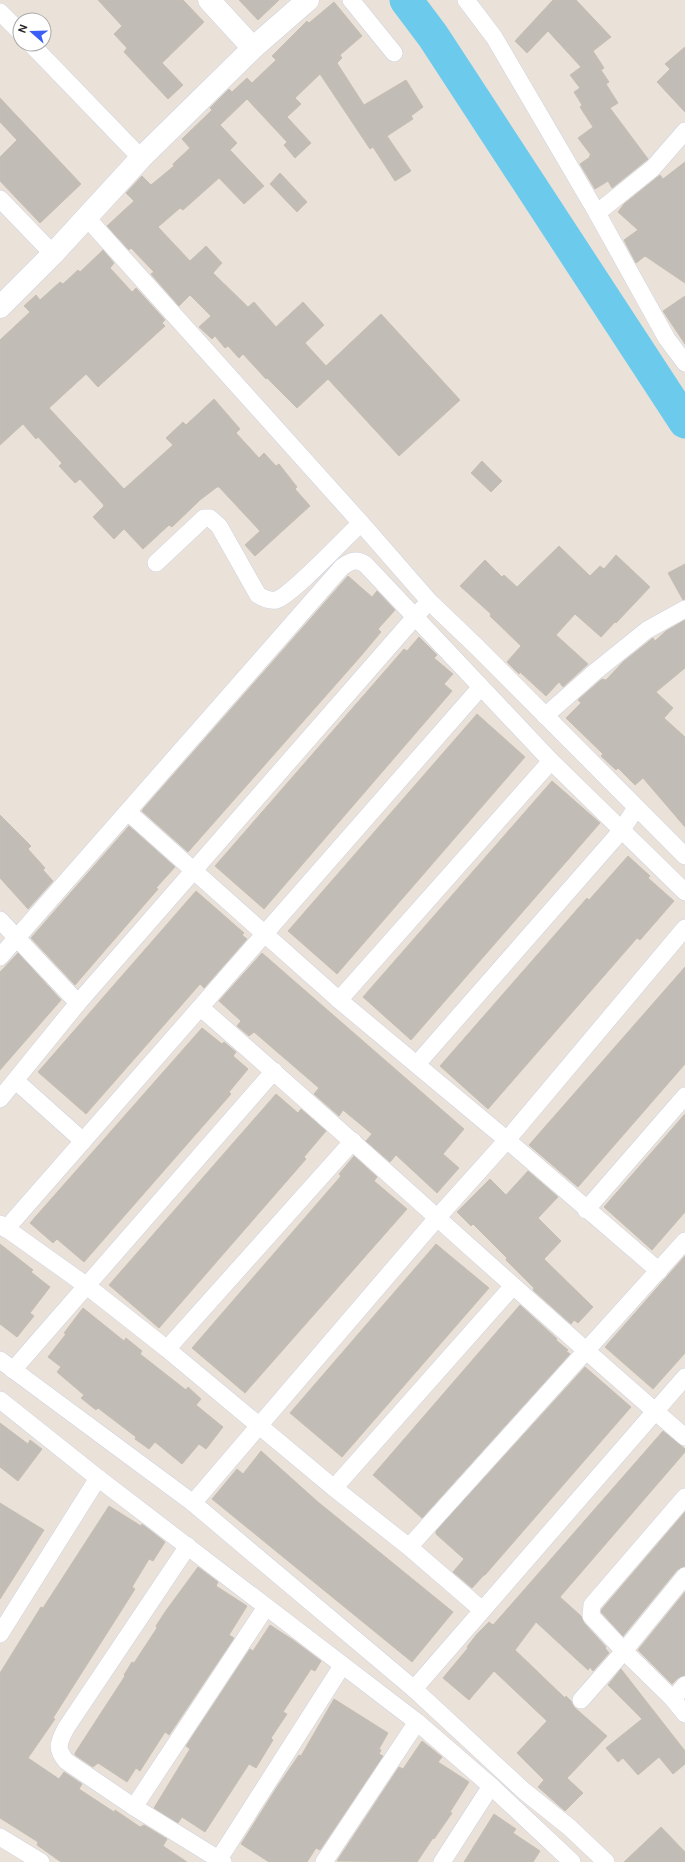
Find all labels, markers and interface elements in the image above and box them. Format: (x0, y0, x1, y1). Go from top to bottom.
north arrow (12, 12, 52, 52)
text: N (15, 22, 31, 35)

